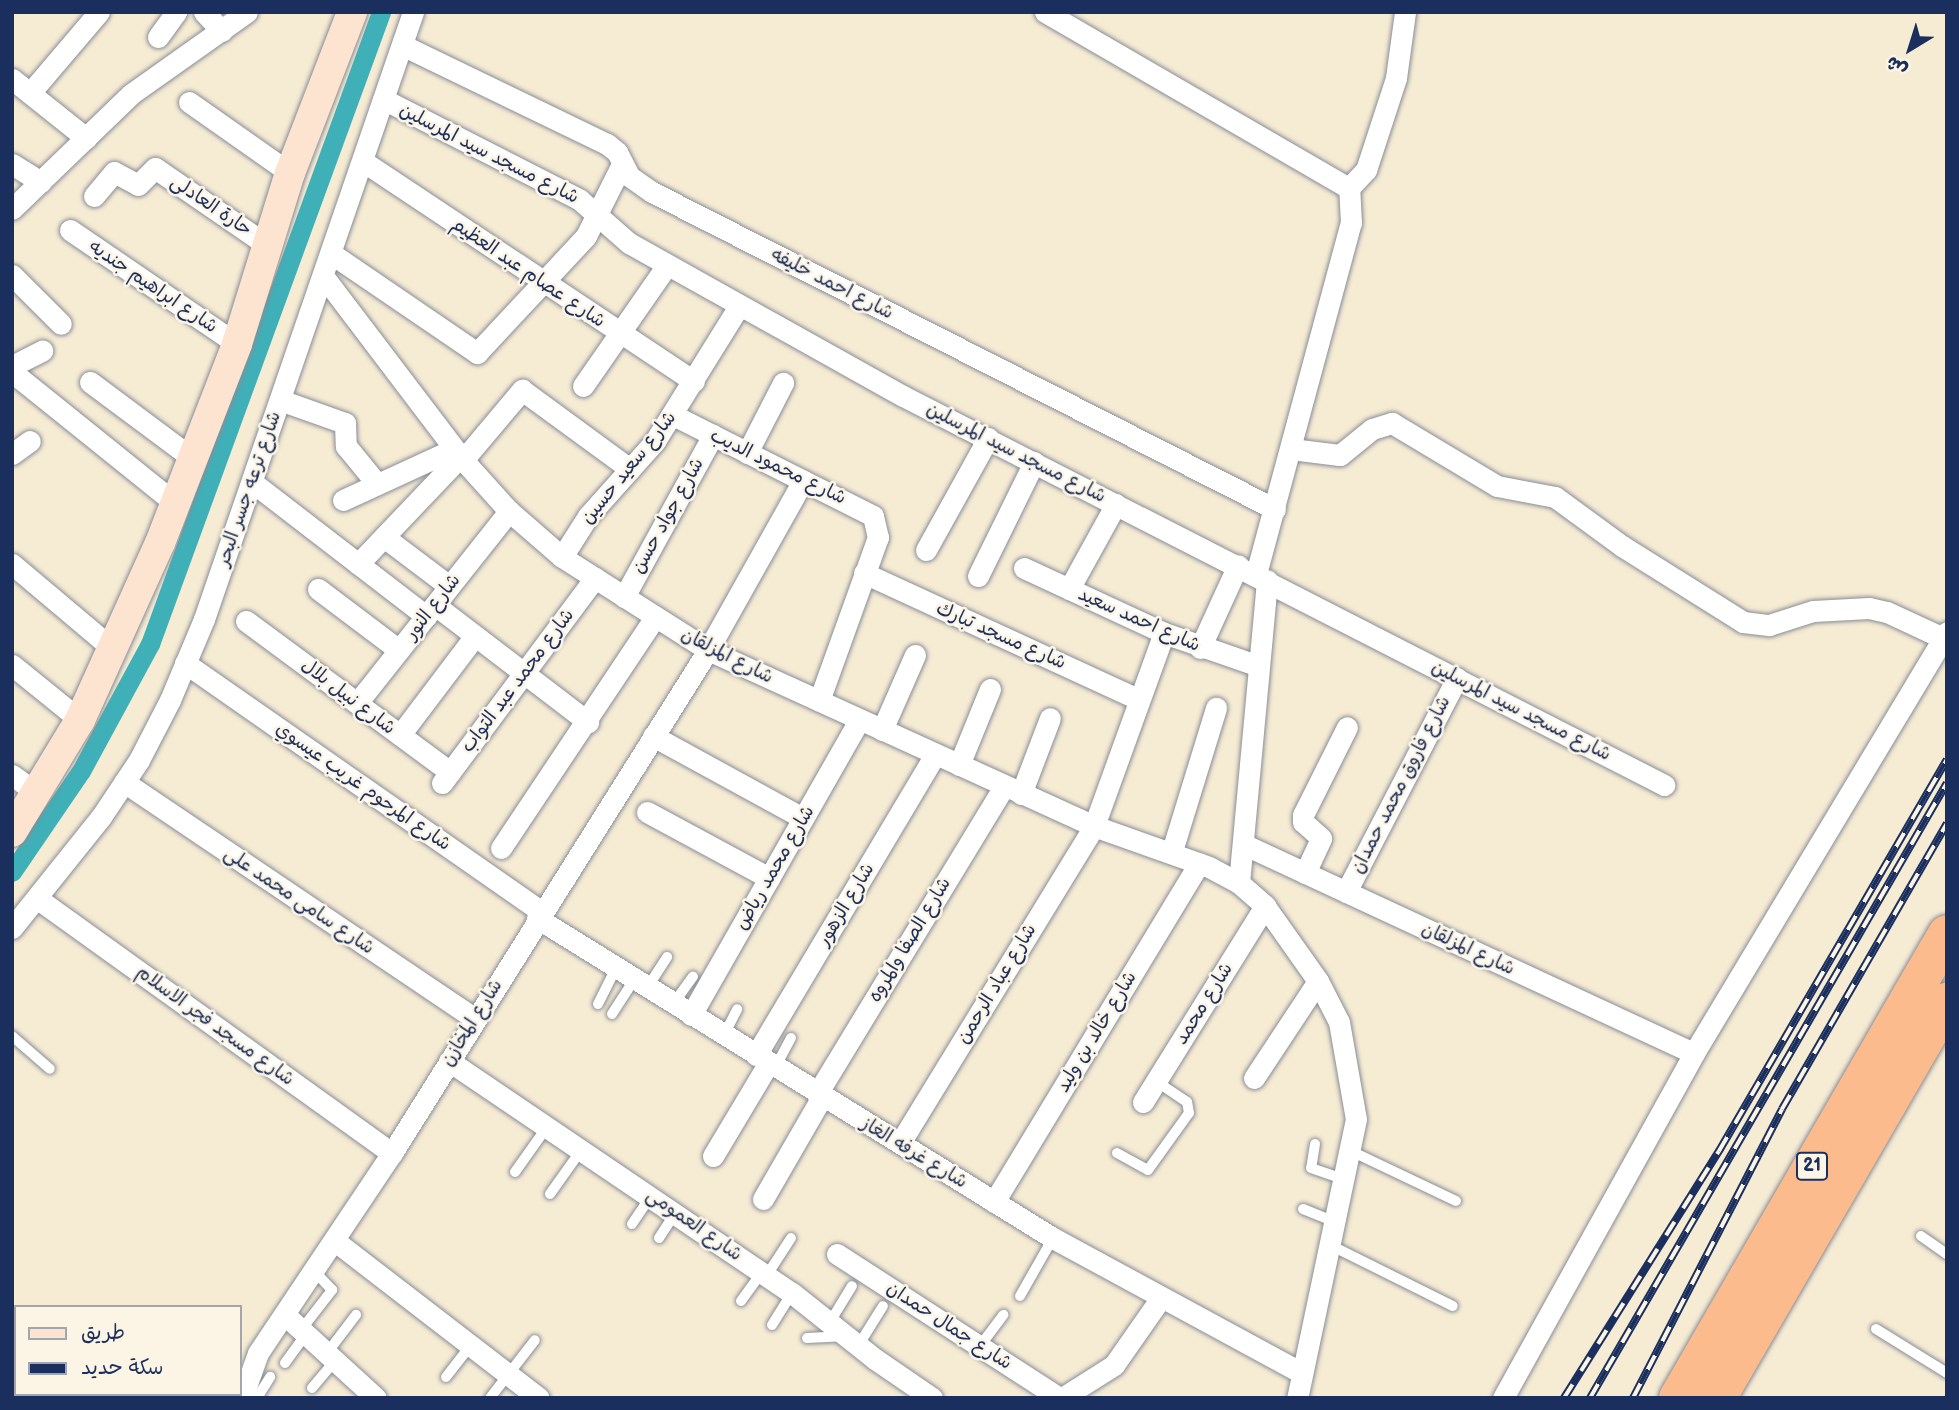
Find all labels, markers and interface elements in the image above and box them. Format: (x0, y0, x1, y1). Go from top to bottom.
north arrow (1875, 14, 1945, 84)
text: ش (1881, 50, 1912, 81)
street label: شارع مسجد سيد المرسلين (395, 99, 583, 209)
street label: حارة العادلى (166, 171, 256, 241)
street label: شارع عصام عبد العظيم (447, 213, 609, 333)
street label: شارع ابراهيم جنديه (84, 235, 222, 339)
street label: شارع احمد خليفه (767, 243, 897, 325)
street label: شارع مسجد سيد المرسلين (922, 398, 1110, 508)
street label: شارع سعيد حسين (577, 407, 681, 529)
street label: شارع ترعه جسر البحر (212, 409, 286, 569)
street label: شارع محمود الديب (706, 424, 850, 510)
street label: شارع جواد حسن (627, 454, 709, 578)
street label: شارع النور (400, 569, 466, 645)
street label: شارع احمد سعيد (1074, 583, 1204, 657)
street label: شارع مسجد تبارك (932, 597, 1070, 675)
street label: شارع محمد عبد التواب (457, 605, 579, 757)
street label: شارع المزلقان (677, 623, 777, 689)
street label: شارع نبيل بلال (296, 654, 400, 740)
street label: شارع مسجد سيد المرسلين (1427, 656, 1615, 766)
street label: شارع فاروق محمد حمدان (1346, 692, 1456, 878)
street label: شارع المرحوم غريب عيسوي (271, 718, 455, 856)
street label: شارع محمد رياض (730, 802, 820, 934)
street label: شارع سامى محمد على (220, 842, 378, 960)
street label: شارع الزهور (812, 859, 880, 951)
street label: شارع الصفا والمروه (864, 873, 956, 1007)
street label: شارع المزلقان (1418, 918, 1518, 980)
street label: شارع عباد الرحمن (952, 920, 1042, 1048)
street label: شارع محمد (1170, 959, 1238, 1049)
street label: شارع مسجد فجر الاسلام (132, 961, 298, 1091)
street label: شارع خالد بن وليد (1052, 967, 1142, 1097)
street label: شارع المخازن (436, 975, 508, 1071)
street label: شارع غرفه الغاز (857, 1112, 971, 1194)
road number: 21 (1794, 1152, 1829, 1181)
street label: شارع العمومى (642, 1184, 746, 1266)
street label: شارع جمال حمدان (882, 1277, 1016, 1375)
legend (14, 1305, 242, 1396)
text: طريق (81, 1320, 125, 1345)
text: سكة حديد (81, 1355, 164, 1380)

